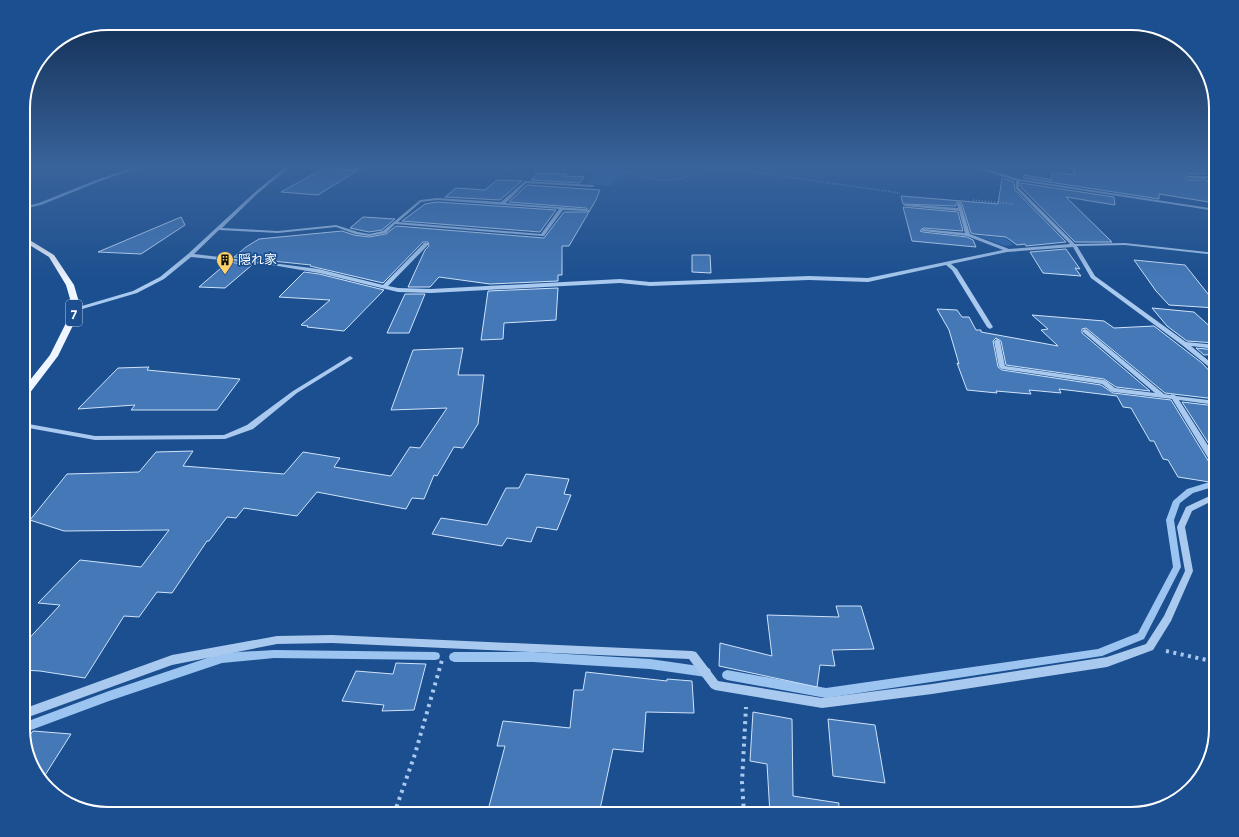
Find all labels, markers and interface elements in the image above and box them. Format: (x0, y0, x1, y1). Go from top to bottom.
building icon: 隠れ家 (215, 250, 235, 275)
place label: 隠れ家 (238, 253, 277, 267)
road number: 7 (66, 300, 82, 326)

